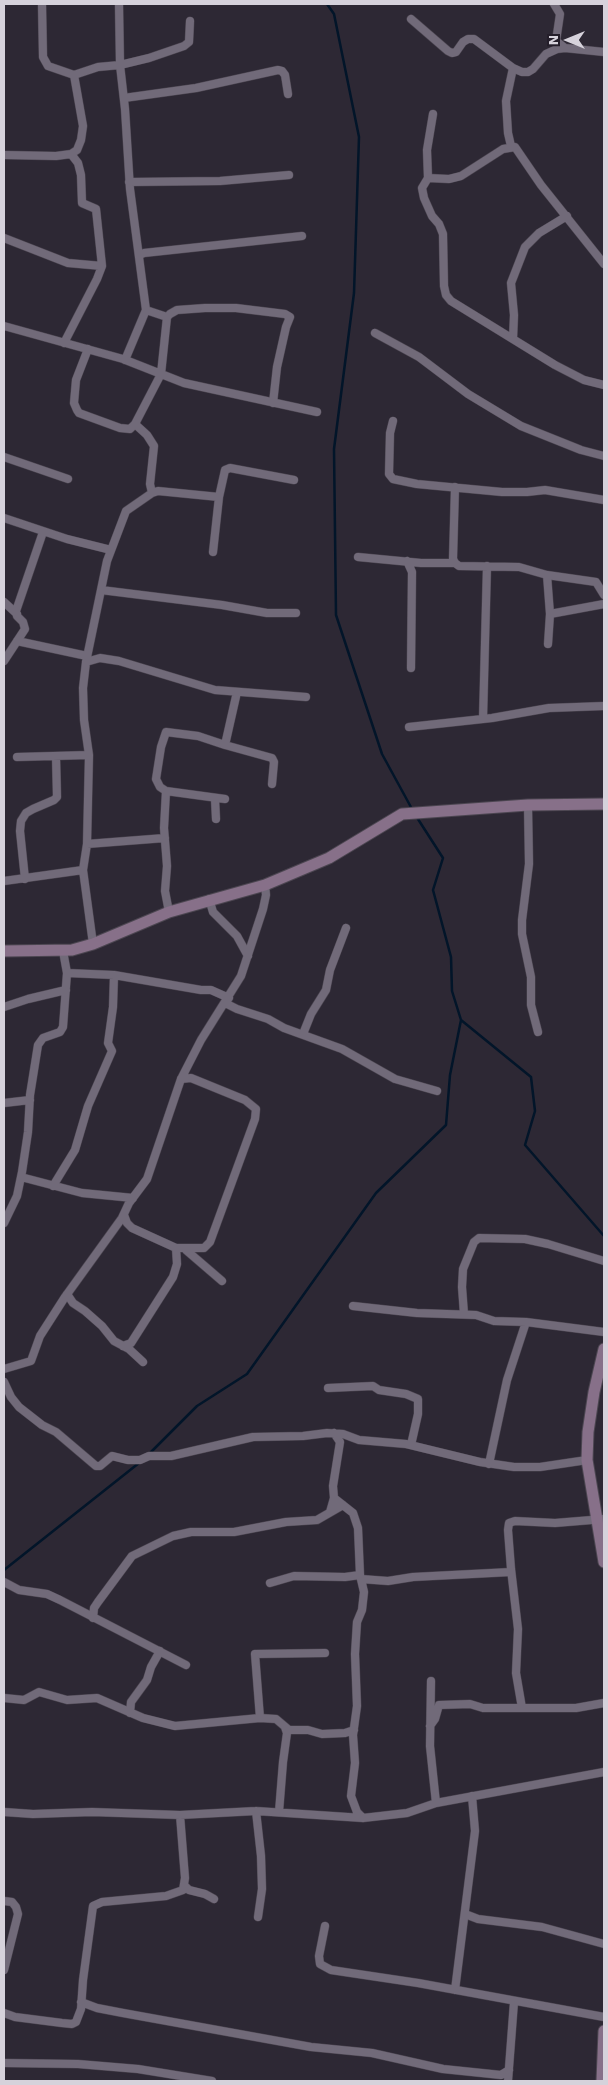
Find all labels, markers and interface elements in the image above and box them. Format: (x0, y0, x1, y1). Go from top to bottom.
north arrow (543, 15, 593, 65)
text: N (545, 35, 561, 45)

